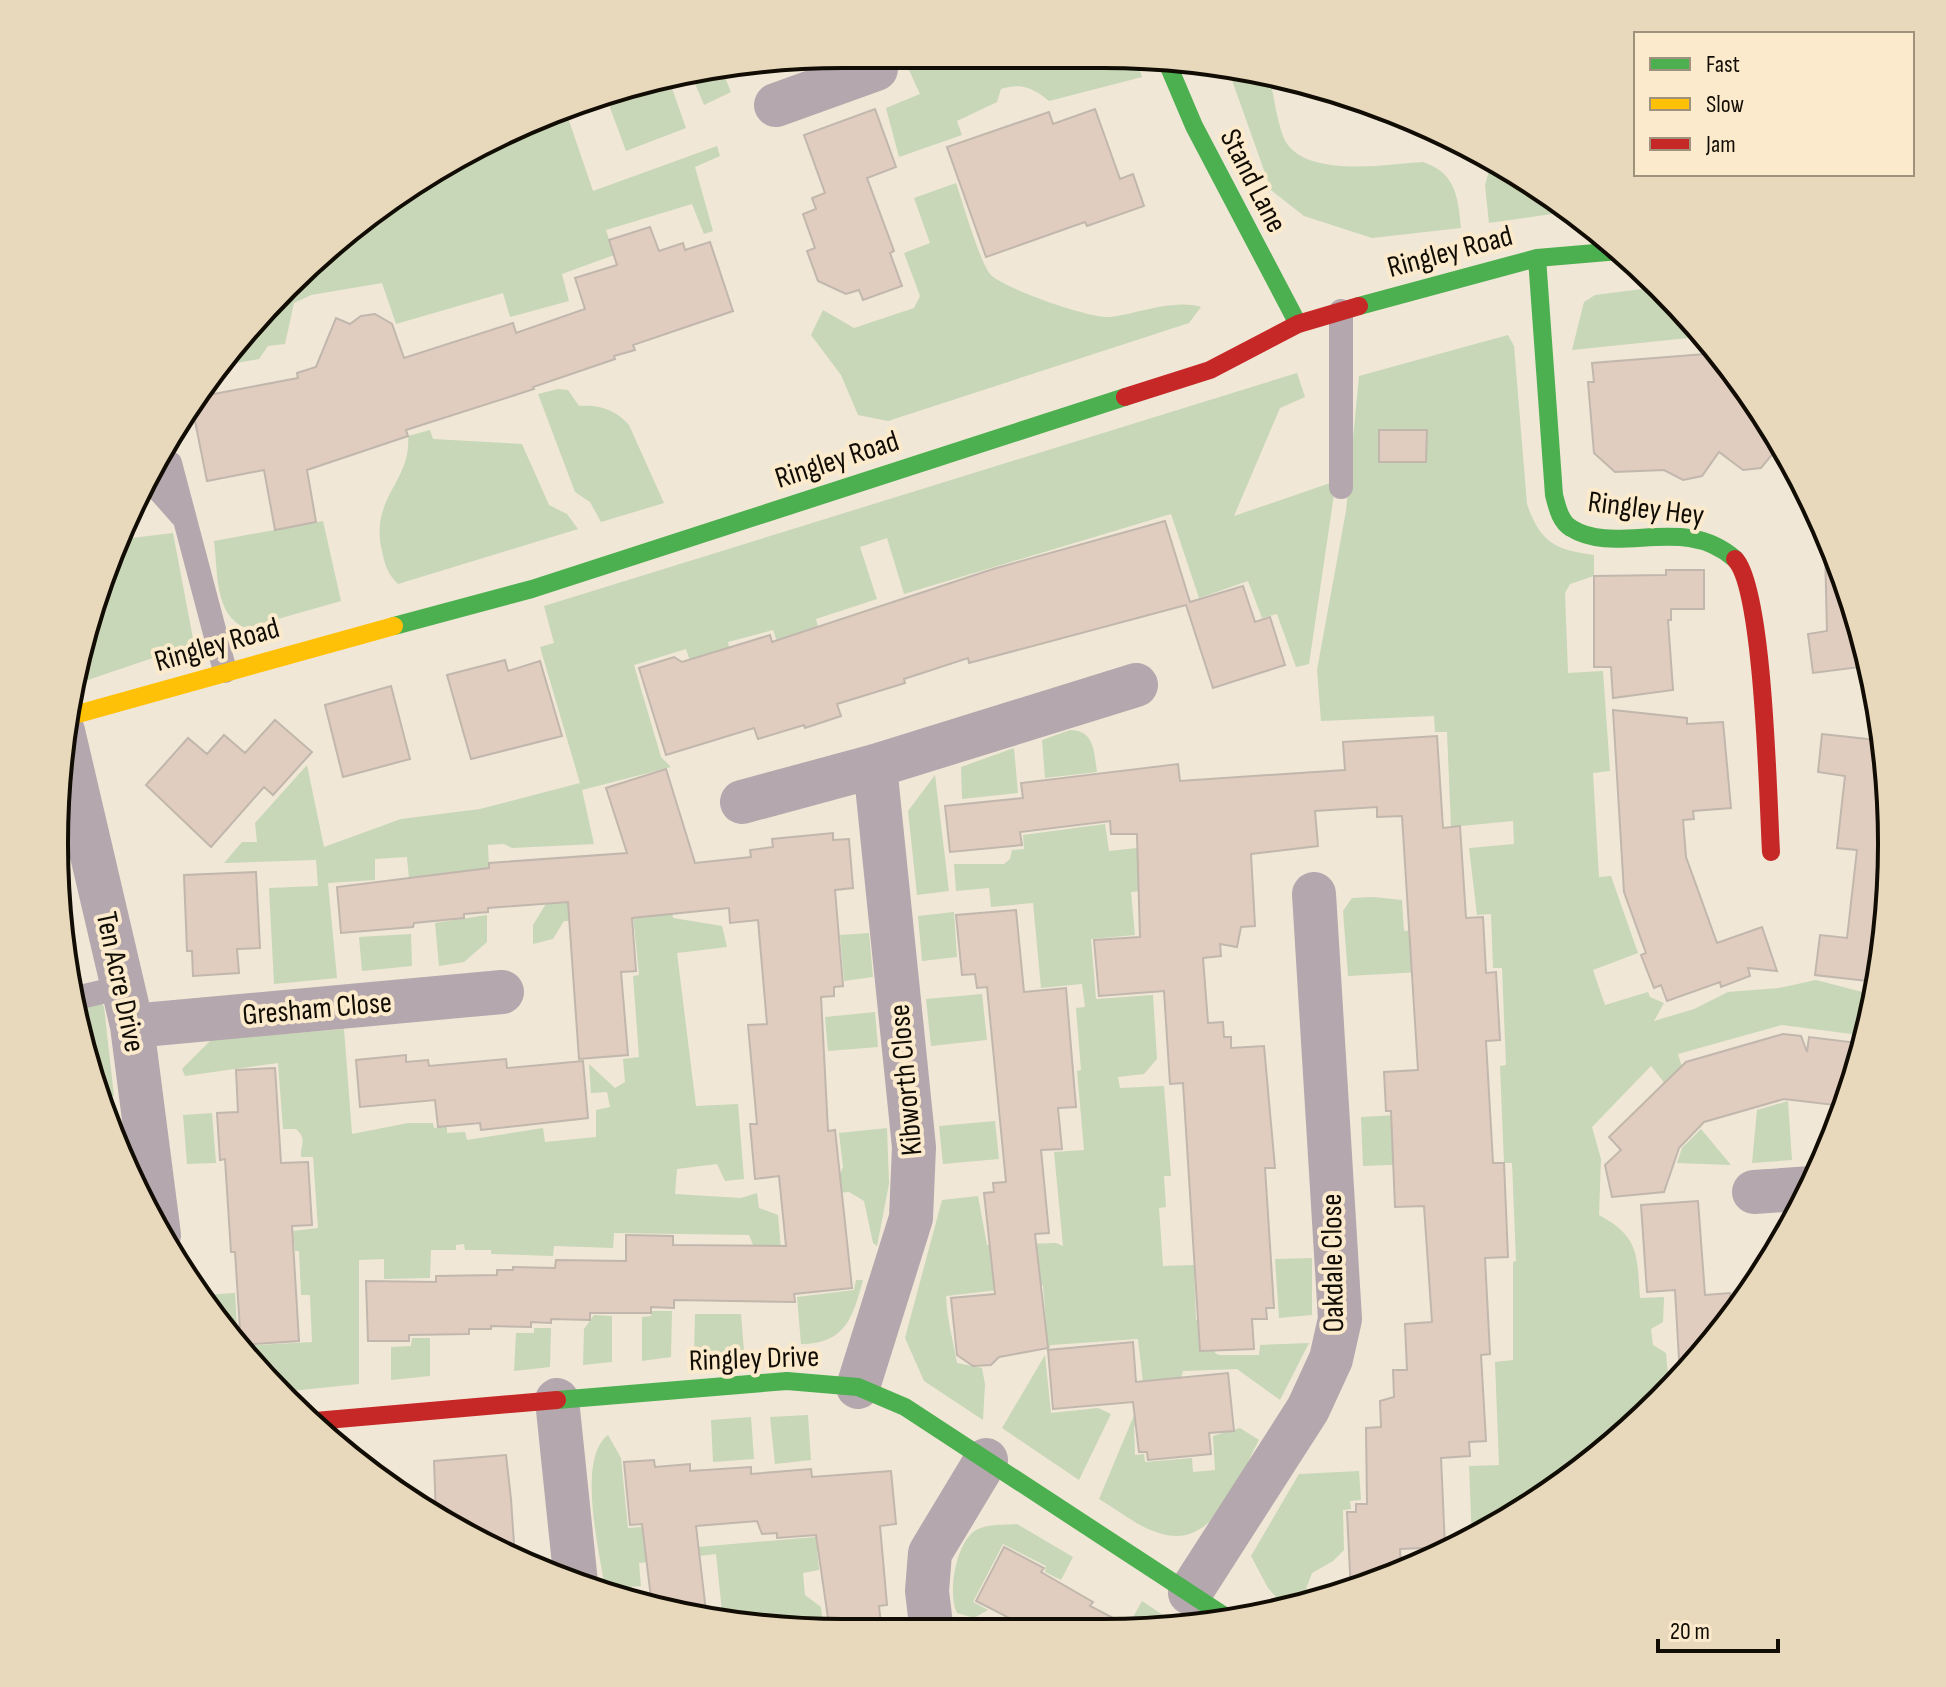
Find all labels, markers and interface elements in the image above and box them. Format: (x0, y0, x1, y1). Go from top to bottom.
legend (1634, 32, 1914, 176)
text: Fast (1706, 50, 1740, 79)
text: Slow (1706, 90, 1744, 119)
street label: Stand Lane (1212, 123, 1294, 239)
text: Jam (1705, 130, 1736, 159)
street label: Ringley Road (1384, 218, 1516, 286)
street label: Ringley Road (771, 423, 903, 497)
street label: Ringley Hey (1586, 484, 1707, 534)
street label: Ringley Road (151, 610, 283, 680)
street label: Ten Acre Drive (88, 909, 152, 1055)
street label: Gresham Close (241, 985, 393, 1033)
street label: Kibworth Close (881, 1003, 931, 1157)
street label: Oakdale Close (1314, 1193, 1352, 1333)
street label: Ringley Drive (688, 1339, 820, 1379)
scale bar (1658, 1603, 1778, 1653)
text: 20 m (1670, 1617, 1710, 1646)

